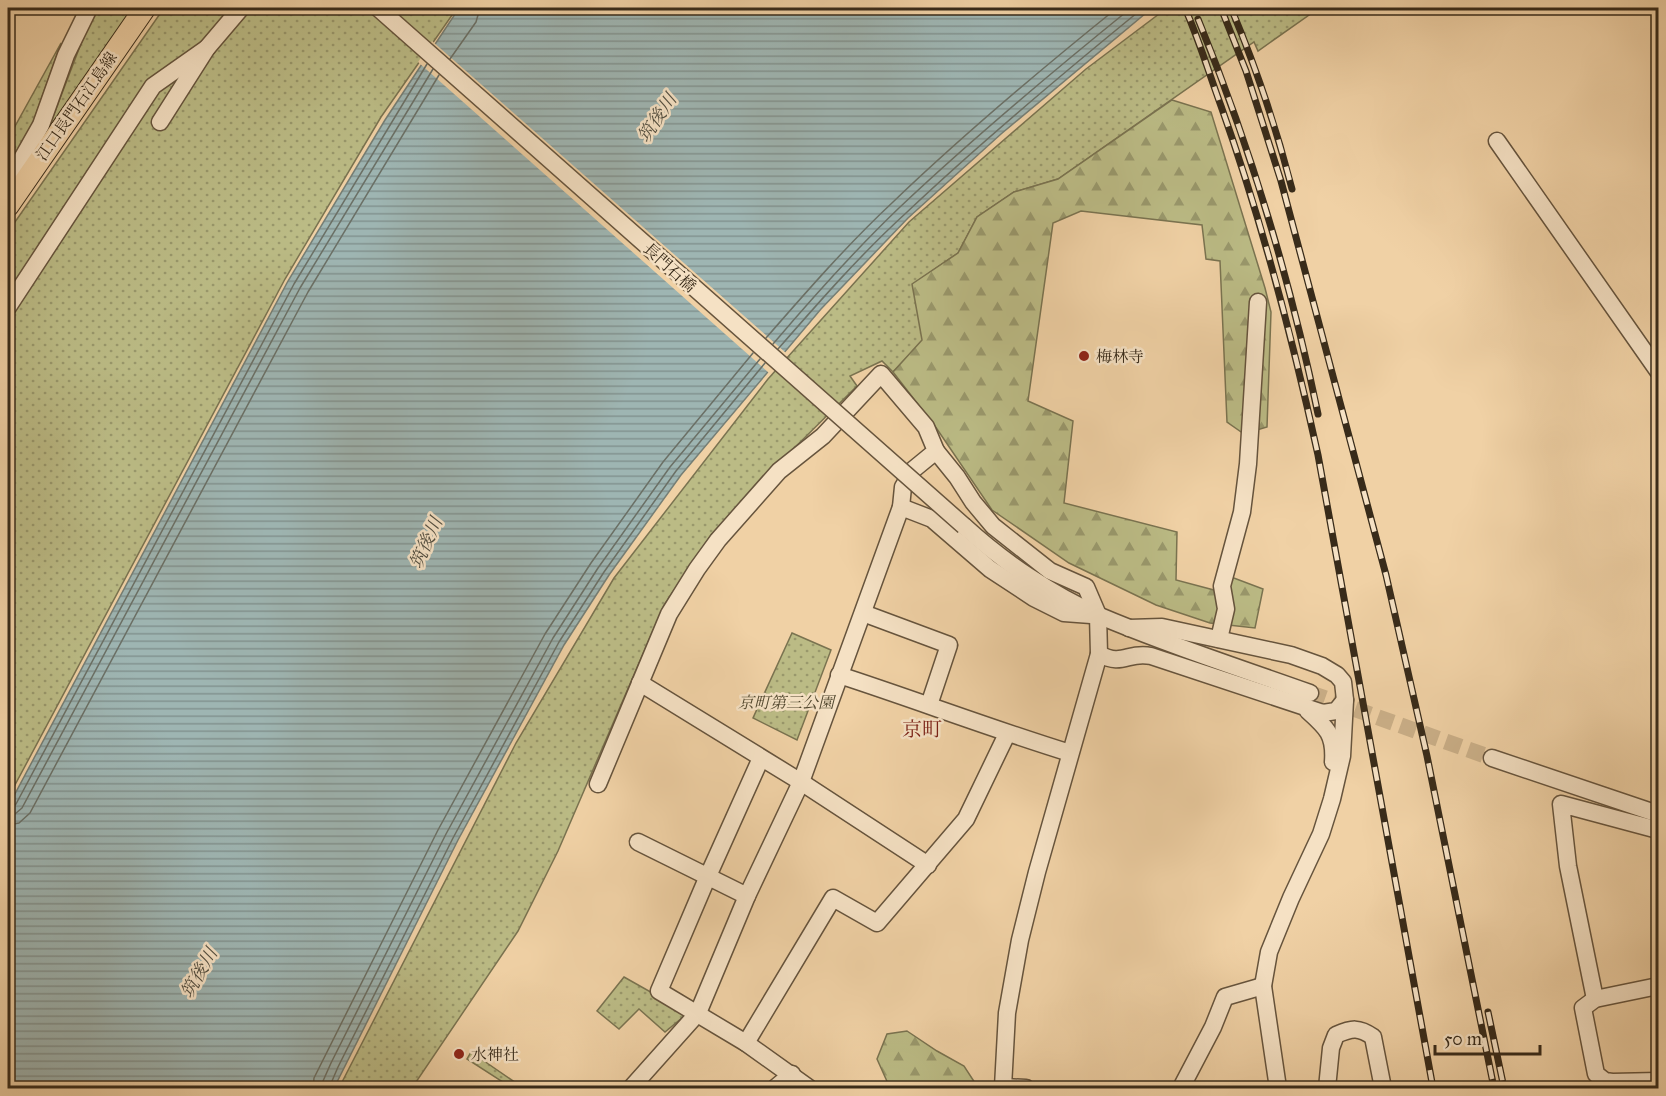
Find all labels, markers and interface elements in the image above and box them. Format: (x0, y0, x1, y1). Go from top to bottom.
street label: 江口長門石江島線 (32, 48, 121, 164)
water label: 筑後川 (633, 88, 682, 147)
street label: 長門石橋 (640, 239, 700, 296)
place label: 梅林寺 (1096, 347, 1144, 366)
marker: 梅林寺 (1077, 349, 1091, 363)
water label: 筑後川 (405, 512, 448, 572)
park label: 京町第三公園 (738, 693, 837, 712)
district label: 京町 (902, 717, 942, 741)
water label: 筑後川 (176, 942, 223, 1002)
scale bar (1435, 1018, 1540, 1056)
text: 50 m (1444, 1028, 1482, 1050)
place label: 水神社 (471, 1045, 519, 1064)
marker: 水神社 (452, 1047, 466, 1061)

